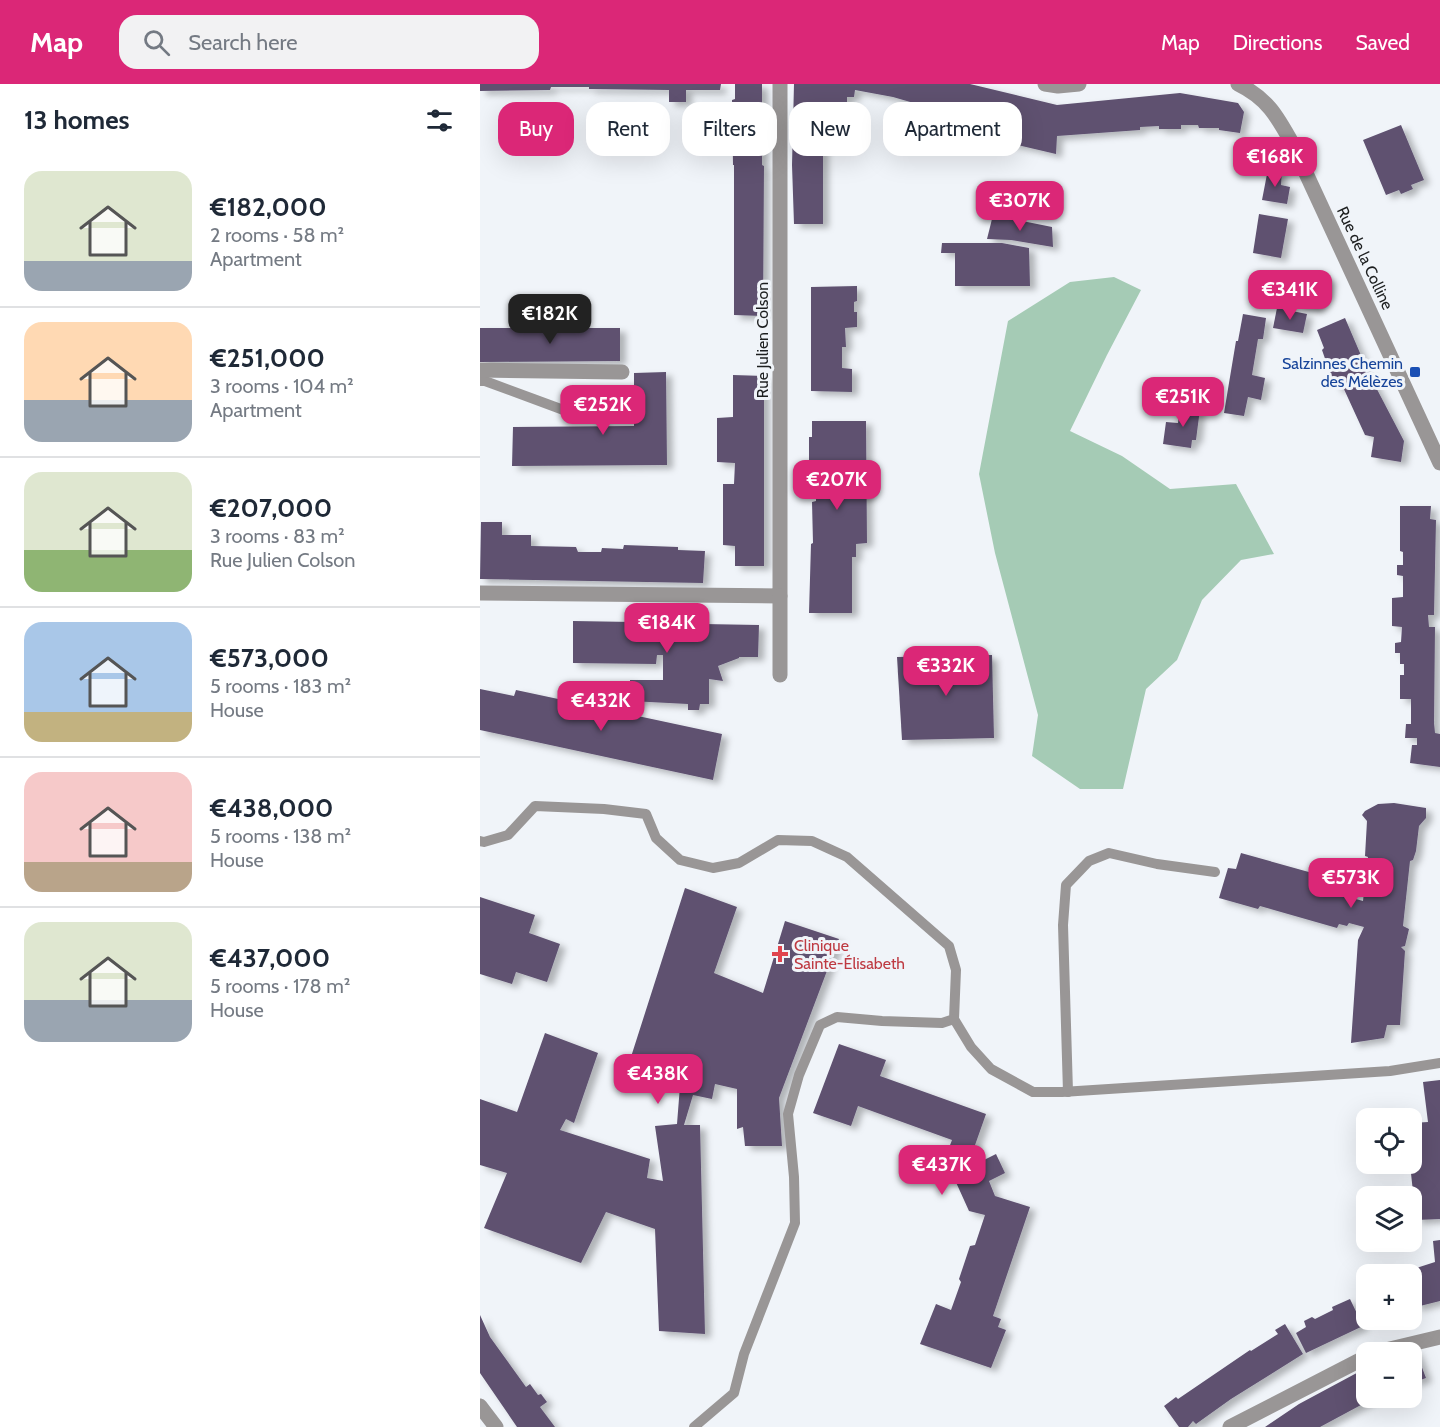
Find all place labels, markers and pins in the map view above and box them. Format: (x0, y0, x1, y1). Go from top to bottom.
pin: €168K (1233, 137, 1317, 188)
pin: €307K (978, 181, 1062, 232)
pin: €341K (1248, 270, 1332, 321)
pin: €182K (508, 294, 592, 345)
place label: Salzinnes Chemin des Mélèzes (1282, 354, 1403, 391)
marker: Salzinnes Chemin des Mélèzes (1408, 365, 1422, 379)
pin: €251K (1141, 377, 1225, 428)
pin: €252K (561, 385, 645, 436)
pin: €207K (795, 460, 879, 511)
pin: €184K (625, 603, 709, 654)
pin: €332K (904, 646, 988, 697)
pin: €432K (559, 681, 643, 732)
pin: €573K (1309, 858, 1393, 909)
place label: Clinique Sainte-Élisabeth (794, 936, 905, 973)
marker: Clinique Sainte-Élisabeth (771, 945, 789, 963)
pin: €438K (616, 1054, 700, 1105)
pin: €437K (900, 1145, 984, 1196)

